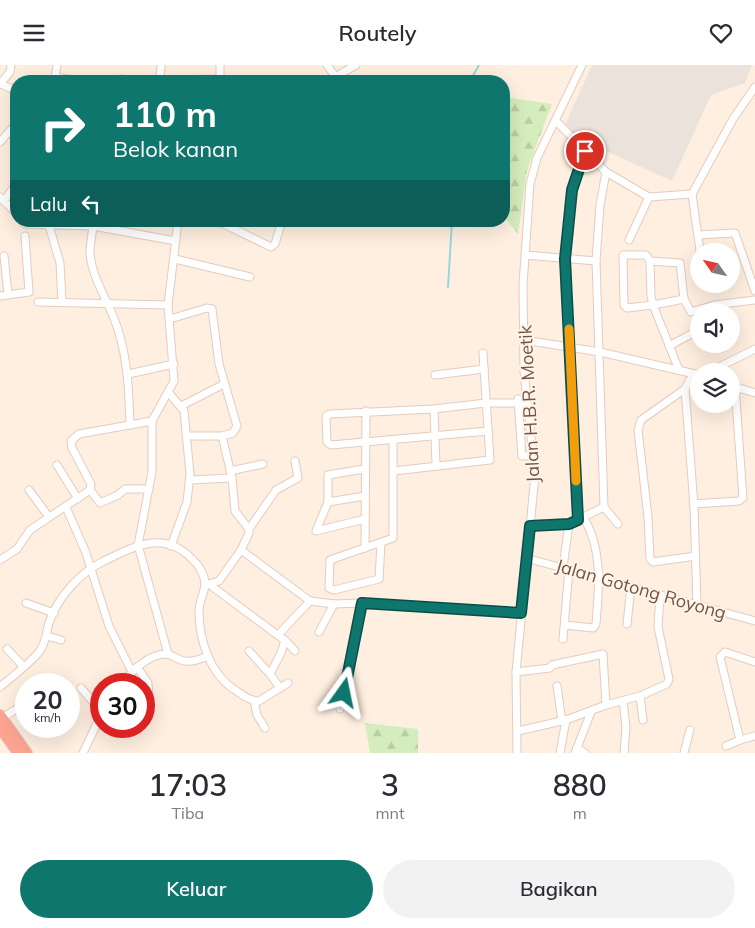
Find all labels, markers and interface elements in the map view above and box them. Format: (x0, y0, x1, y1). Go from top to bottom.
icon: menu (20, 19, 48, 47)
text: Routely (339, 19, 416, 47)
icon: heart (707, 19, 735, 47)
text: 110 m (113, 92, 217, 136)
icon: right (30, 95, 95, 160)
pin (564, 130, 606, 172)
text: Belok kanan (113, 135, 238, 163)
icon: arrive (571, 137, 599, 165)
icon: left (77, 190, 105, 218)
text: Lalu (30, 192, 67, 216)
north arrow (690, 243, 740, 293)
map controls (690, 243, 740, 413)
button: sound (690, 303, 740, 353)
street label: Jalan H.B.R. Moetik (513, 324, 545, 483)
button: layers (690, 363, 740, 413)
street label: Jalan Gotong Royong (553, 554, 729, 624)
position arrow (317, 666, 369, 718)
speed limit sign: 30 (90, 673, 155, 738)
text: 20 (32, 684, 63, 715)
text: km/h (34, 710, 61, 725)
text: 17:03 (148, 766, 227, 804)
text: 3 (381, 766, 399, 804)
text: 880 (553, 766, 607, 804)
text: Tiba (171, 803, 204, 823)
text: mnt (376, 803, 405, 823)
text: m (573, 803, 587, 823)
button: Keluar (20, 860, 373, 918)
button: Bagikan (383, 860, 735, 918)

